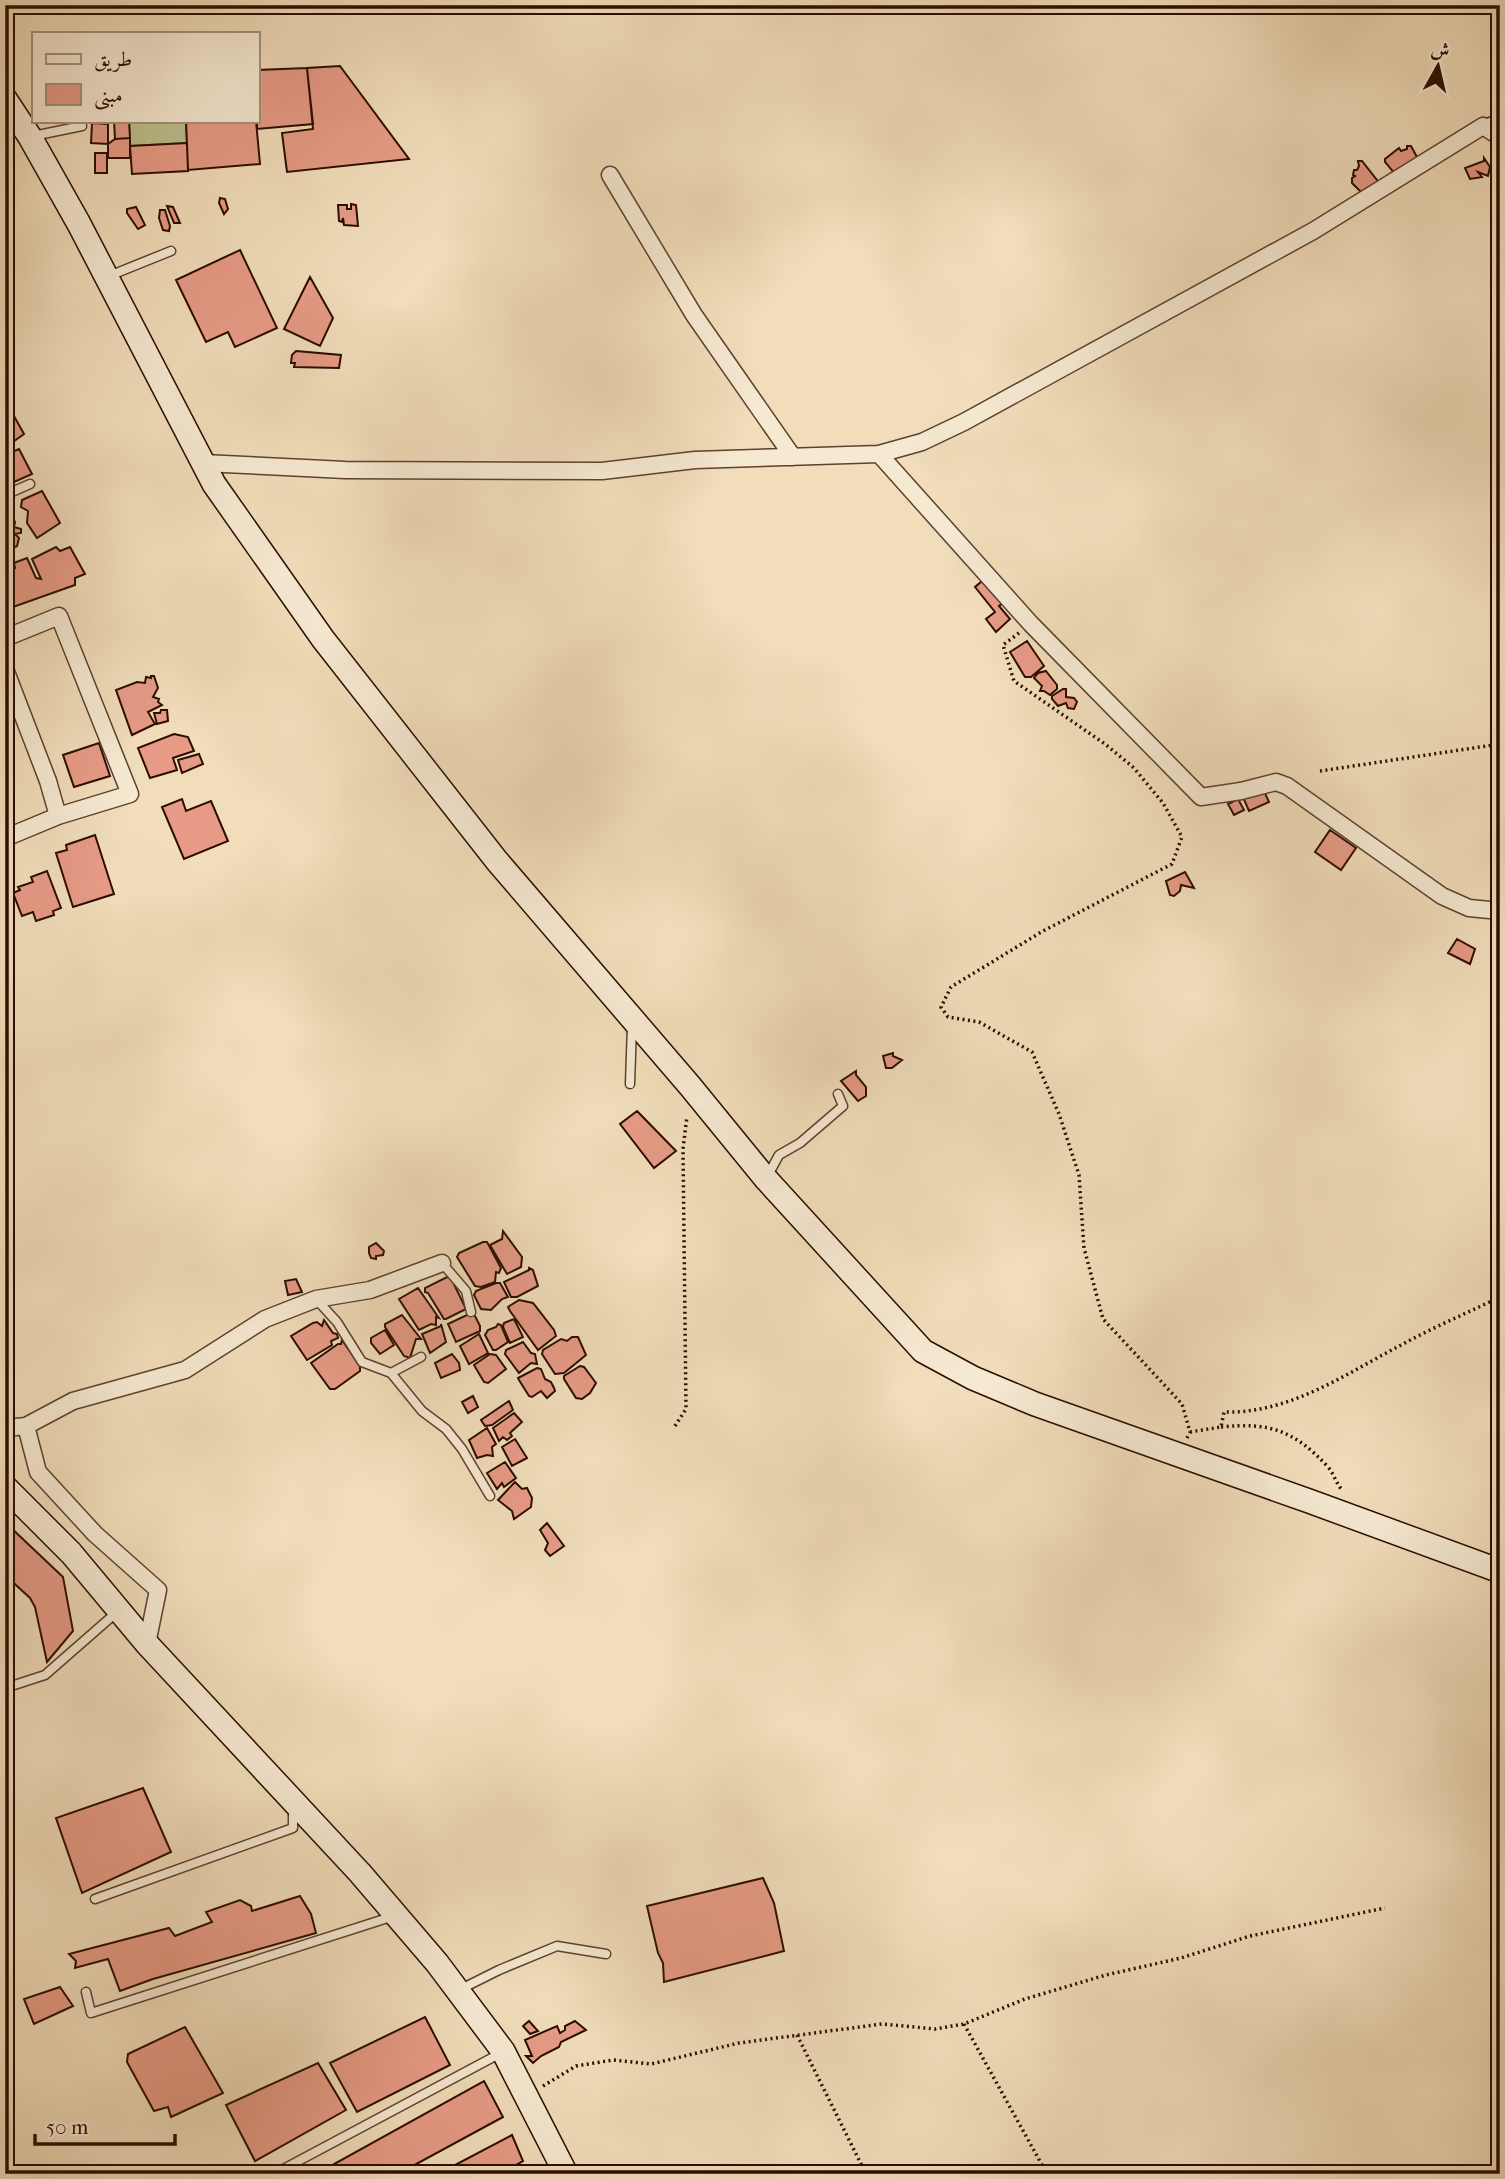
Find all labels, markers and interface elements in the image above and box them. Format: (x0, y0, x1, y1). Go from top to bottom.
legend (32, 32, 259, 122)
north arrow (1404, 32, 1474, 102)
text: ش (1429, 38, 1451, 62)
text: طريق (94, 47, 132, 72)
text: مبنى (94, 83, 123, 110)
scale bar (35, 2102, 175, 2146)
text: 50 m (46, 2115, 89, 2139)

